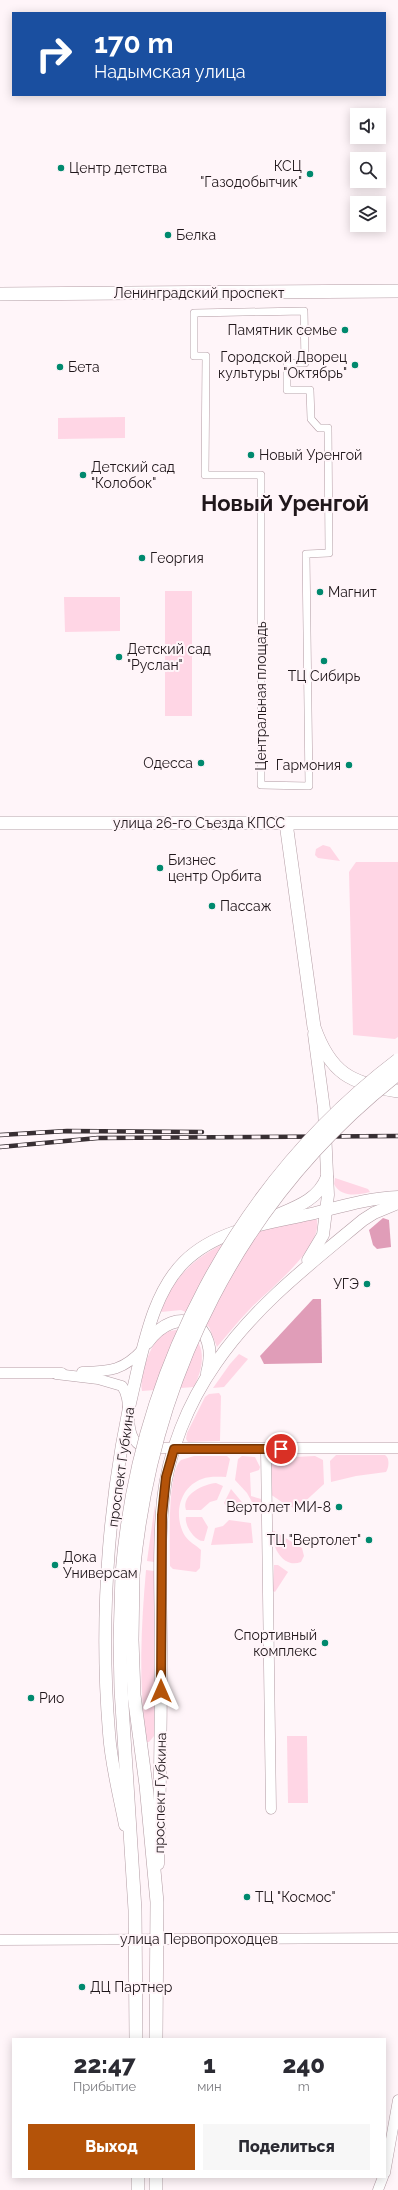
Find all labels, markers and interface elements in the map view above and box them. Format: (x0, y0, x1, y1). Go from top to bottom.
text: 170 m (94, 27, 174, 60)
icon: right (28, 28, 80, 80)
text: Надымская улица (94, 61, 246, 82)
map controls (350, 108, 386, 232)
button: sound (350, 108, 386, 144)
button: search (350, 152, 386, 188)
place label: КСЦ "Газодобытчик" (200, 158, 302, 190)
place label: Центр детства (69, 160, 167, 176)
marker: Центр детства (56, 163, 66, 173)
marker: КСЦ "Газодобытчик" (305, 169, 315, 179)
button: layers (350, 196, 386, 232)
place label: Белка (176, 227, 216, 243)
marker: Белка (163, 230, 173, 240)
street label: Ленинградский проспект (114, 285, 285, 301)
place label: Памятник семье (228, 322, 337, 338)
marker: Памятник семье (340, 325, 350, 335)
place label: Городской Дворец культуры "Октябрь" (218, 349, 347, 381)
place label: Бета (68, 359, 100, 375)
marker: Городской Дворец культуры "Октябрь" (350, 360, 360, 370)
marker: Бета (55, 362, 65, 372)
place label: Новый Уренгой (259, 447, 362, 463)
marker: Новый Уренгой (246, 450, 256, 460)
place label: Детский сад "Колобок" (91, 459, 175, 491)
marker: Детский сад "Колобок" (78, 470, 88, 480)
district label: Новый Уренгой (201, 490, 369, 516)
place label: Георгия (150, 550, 204, 566)
marker: Георгия (137, 553, 147, 563)
place label: Магнит (328, 584, 377, 600)
marker: Магнит (315, 587, 325, 597)
street label: Центральная площадь (253, 621, 269, 771)
place label: Детский сад "Руслан" (127, 641, 211, 673)
marker: Детский сад "Руслан" (114, 652, 124, 662)
marker: ТЦ Сибирь (319, 656, 329, 666)
place label: ТЦ Сибирь (288, 668, 360, 684)
place label: Одесса (143, 755, 193, 771)
place label: Гармония (276, 757, 341, 773)
marker: Одесса (196, 758, 206, 768)
marker: Гармония (344, 760, 354, 770)
street label: улица 26-го Съезда КПСС (113, 815, 285, 831)
place label: Бизнес центр Орбита (168, 852, 262, 884)
marker: Бизнес центр Орбита (155, 863, 165, 873)
place label: Пассаж (220, 898, 272, 914)
marker: Пассаж (207, 901, 217, 911)
place label: УГЭ (333, 1276, 359, 1292)
marker: УГЭ (362, 1279, 372, 1289)
street label: проспект Губкина (105, 1406, 137, 1528)
pin (264, 1432, 298, 1466)
icon: arrive (270, 1438, 292, 1460)
place label: Вертолет МИ-8 (226, 1499, 331, 1515)
marker: Вертолет МИ-8 (334, 1502, 344, 1512)
place label: ТЦ "Вертолет" (267, 1532, 361, 1548)
marker: ТЦ "Вертолет" (364, 1535, 374, 1545)
place label: Дока Универсам (63, 1549, 138, 1581)
marker: Дока Универсам (50, 1560, 60, 1570)
place label: Спортивный комплекс (234, 1627, 317, 1659)
marker: Спортивный комплекс (320, 1638, 330, 1648)
position arrow (140, 1670, 182, 1712)
place label: Рио (39, 1690, 64, 1706)
marker: Рио (26, 1693, 36, 1703)
street label: проспект Губкина (151, 1732, 169, 1854)
place label: ТЦ "Космос" (255, 1889, 336, 1905)
marker: ТЦ "Космос" (242, 1892, 252, 1902)
street label: улица Первопроходцев (120, 1931, 278, 1947)
place label: ДЦ Партнер (90, 1979, 173, 1995)
marker: ДЦ Партнер (77, 1982, 87, 1992)
text: 22:47 (74, 2050, 136, 2079)
text: 1 (203, 2050, 216, 2079)
text: 240 (283, 2050, 325, 2079)
text: Прибытие (73, 2079, 136, 2094)
text: мин (197, 2079, 222, 2094)
text: m (298, 2079, 310, 2094)
button: Выход (28, 2124, 195, 2170)
button: Поделиться (203, 2124, 370, 2170)

